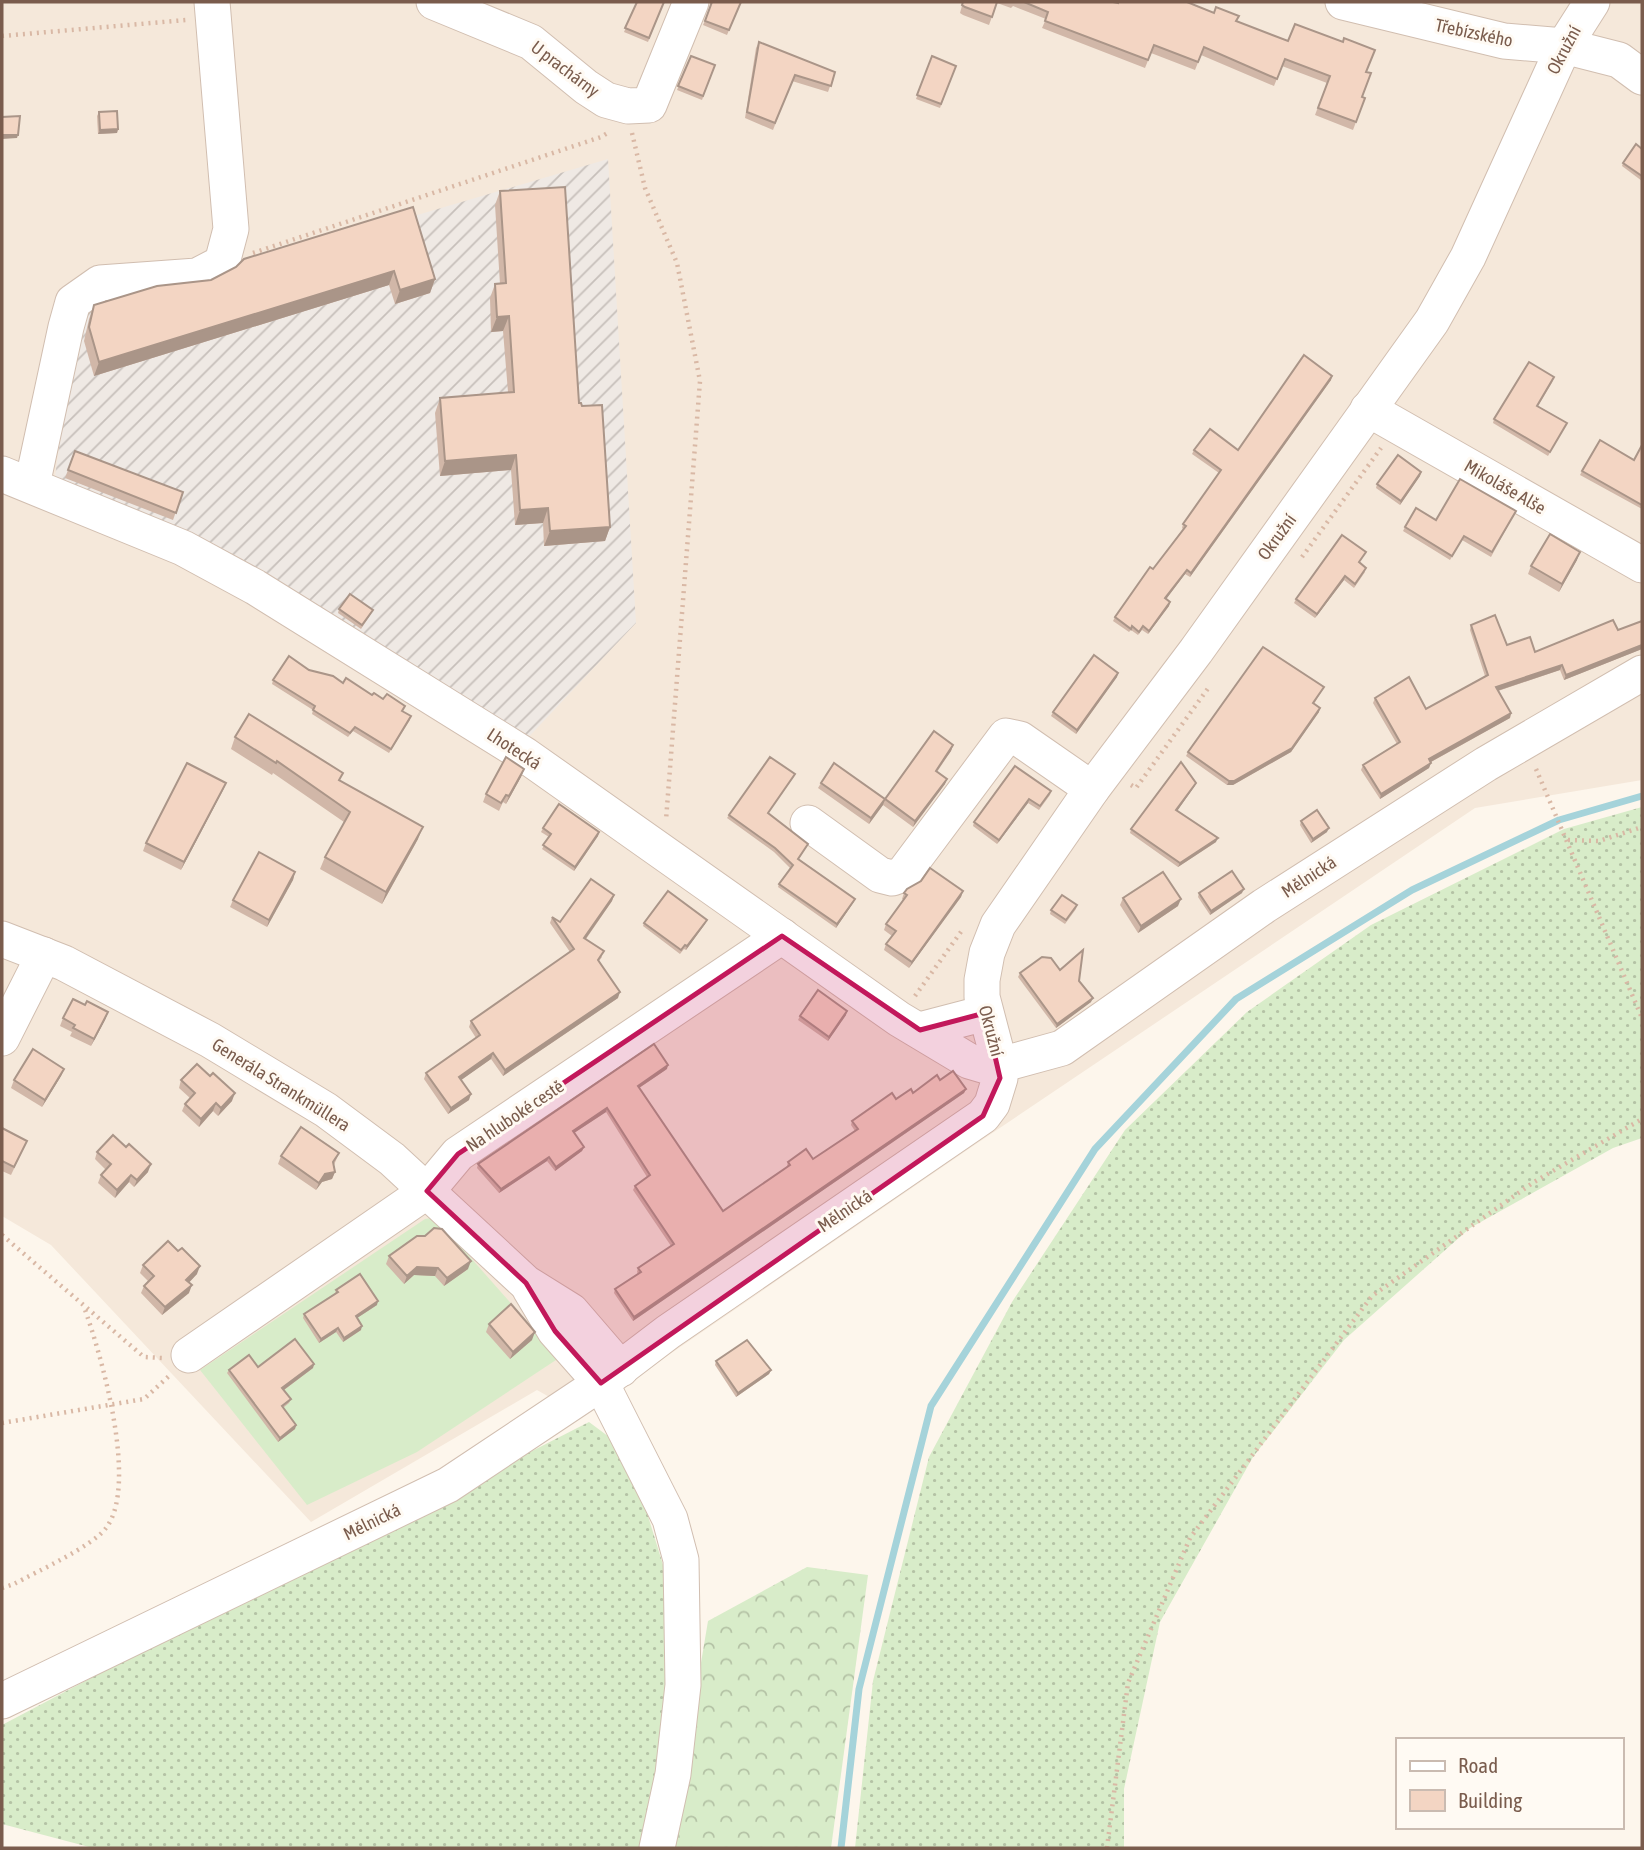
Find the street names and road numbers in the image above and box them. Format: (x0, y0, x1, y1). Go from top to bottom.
street label: Třebízského (1433, 14, 1515, 51)
street label: Okružní (1542, 22, 1585, 78)
street label: U prachárny (527, 36, 604, 101)
street label: Mikoláše Alše (1461, 455, 1550, 518)
street label: Okružní (1253, 510, 1300, 564)
street label: Lhotecká (483, 723, 545, 774)
street label: Mělnická (1278, 851, 1340, 902)
street label: Okružní (975, 1003, 1008, 1059)
street label: Generála Strankmüllera (208, 1034, 354, 1136)
street label: Na hluboké cestě (462, 1075, 568, 1156)
street label: Mělnická (814, 1185, 876, 1236)
street label: Mělnická (340, 1499, 404, 1544)

